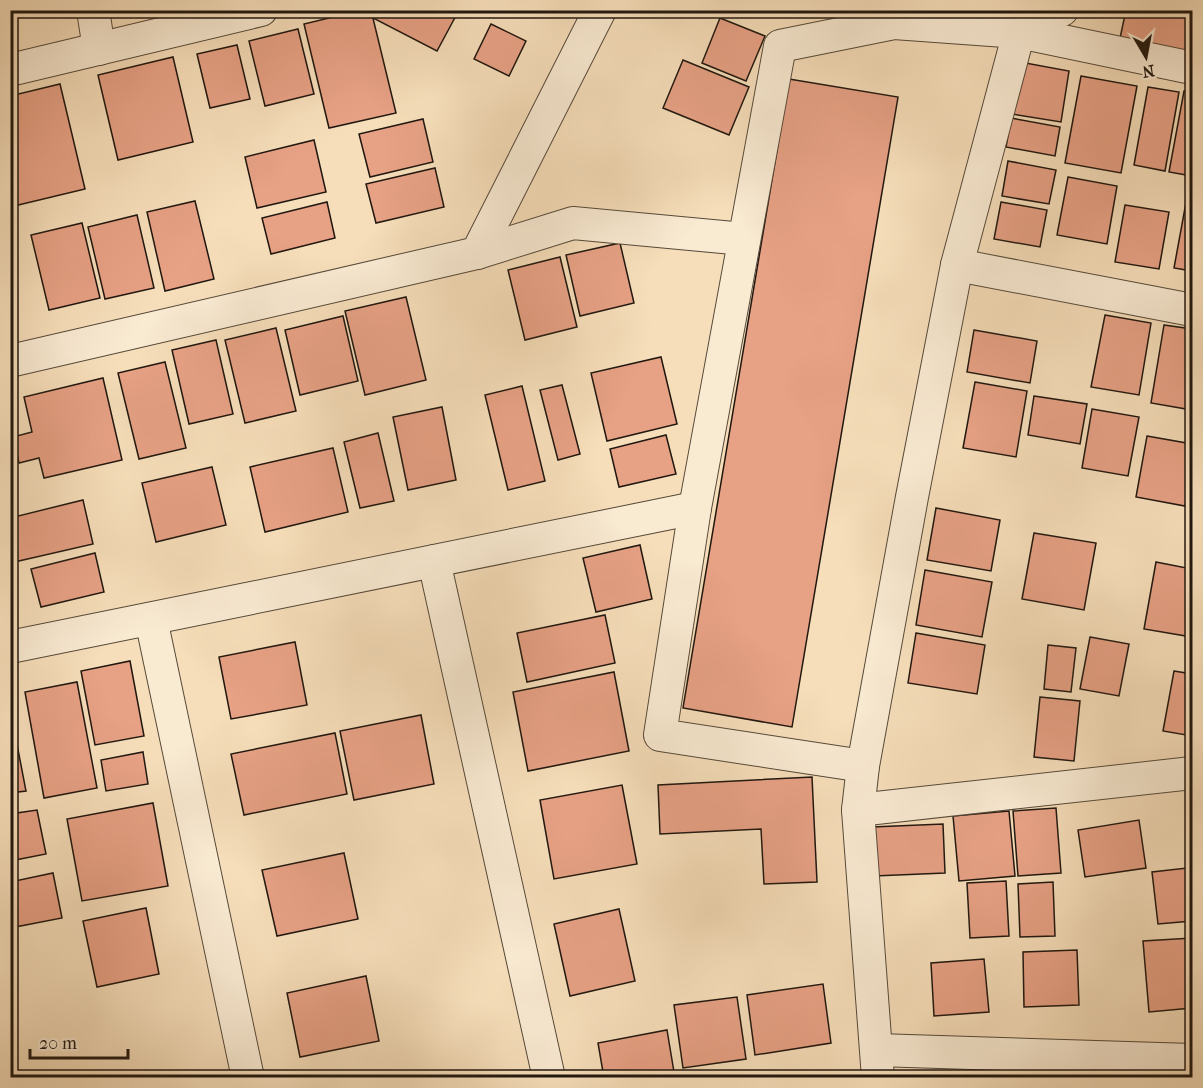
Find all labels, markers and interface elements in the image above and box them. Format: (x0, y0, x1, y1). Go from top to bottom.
north arrow (1116, 27, 1176, 87)
text: N (1140, 61, 1156, 82)
scale bar (30, 1022, 128, 1060)
text: 20 m (39, 1033, 77, 1054)

